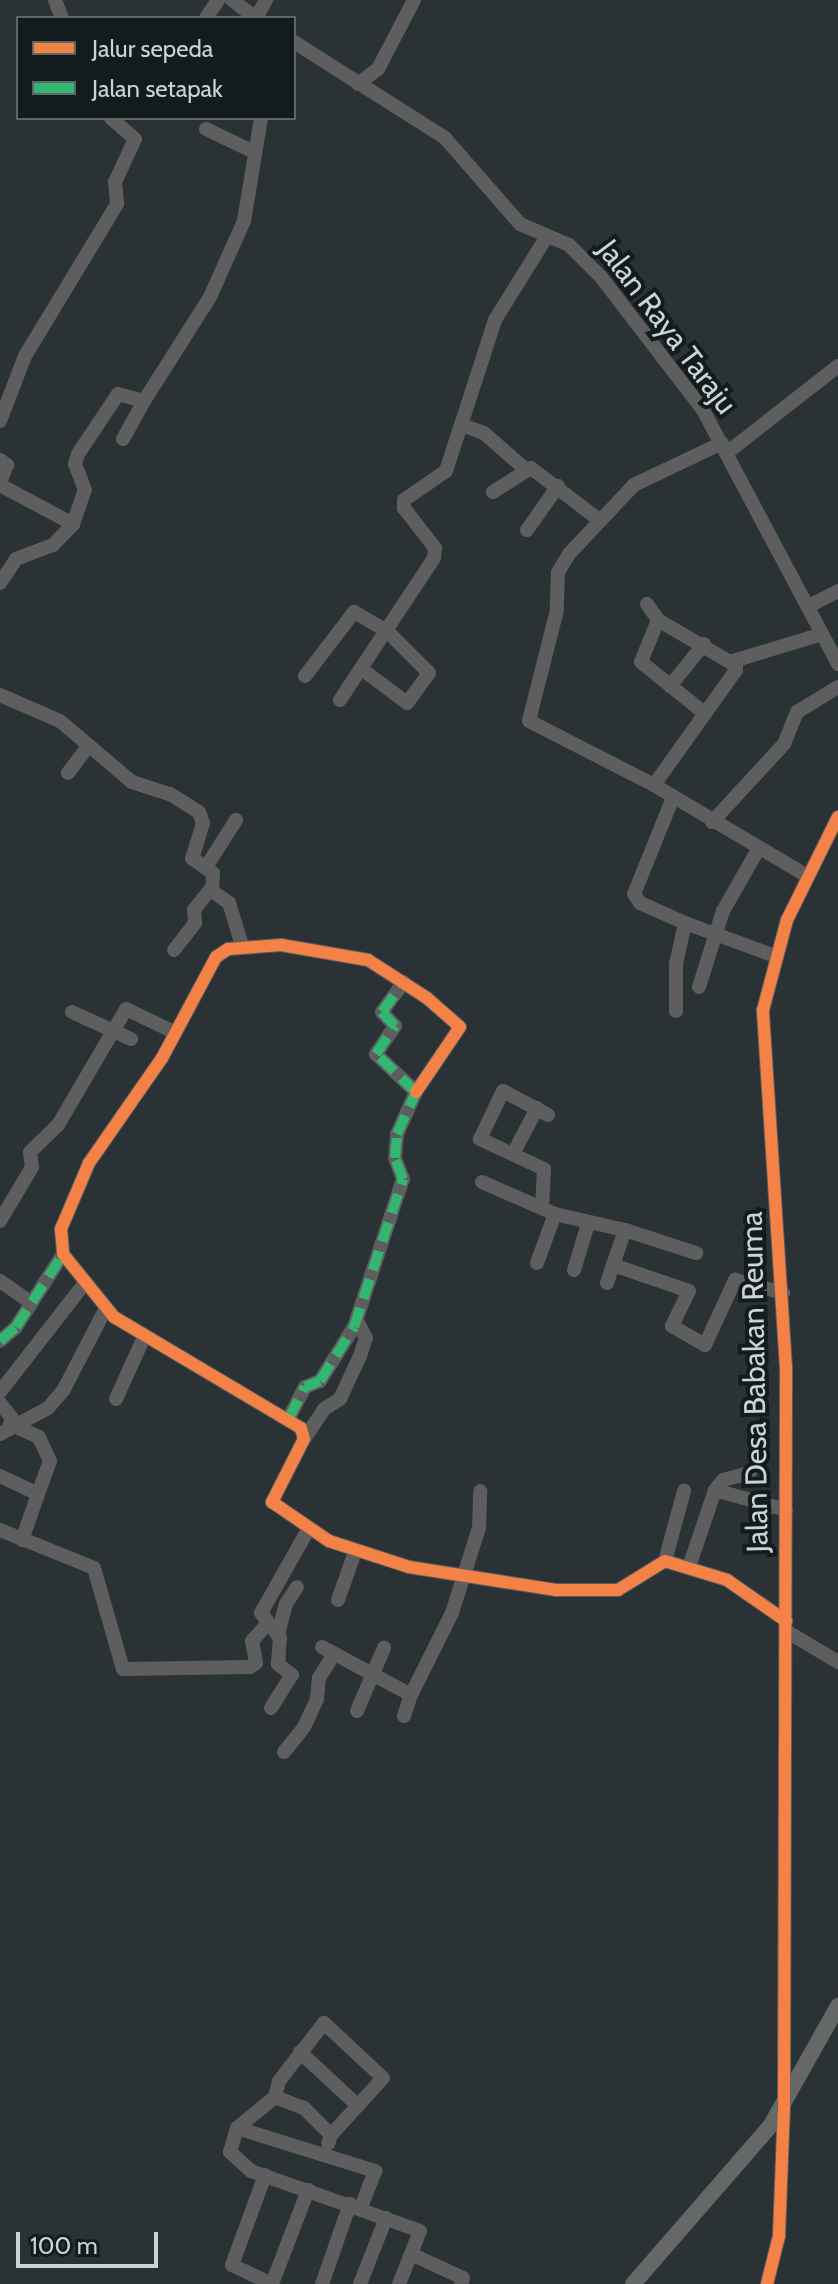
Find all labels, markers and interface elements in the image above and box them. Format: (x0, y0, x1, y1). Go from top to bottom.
legend (16, 16, 296, 120)
text: Jalur sepeda (92, 34, 213, 63)
text: Jalan setapak (92, 74, 223, 103)
street label: Jalan Raya Taraju (590, 233, 744, 421)
street label: Jalan Desa Babakan Reuma (734, 1211, 776, 1553)
scale bar (20, 2216, 162, 2266)
text: 100 m (30, 2231, 98, 2260)

